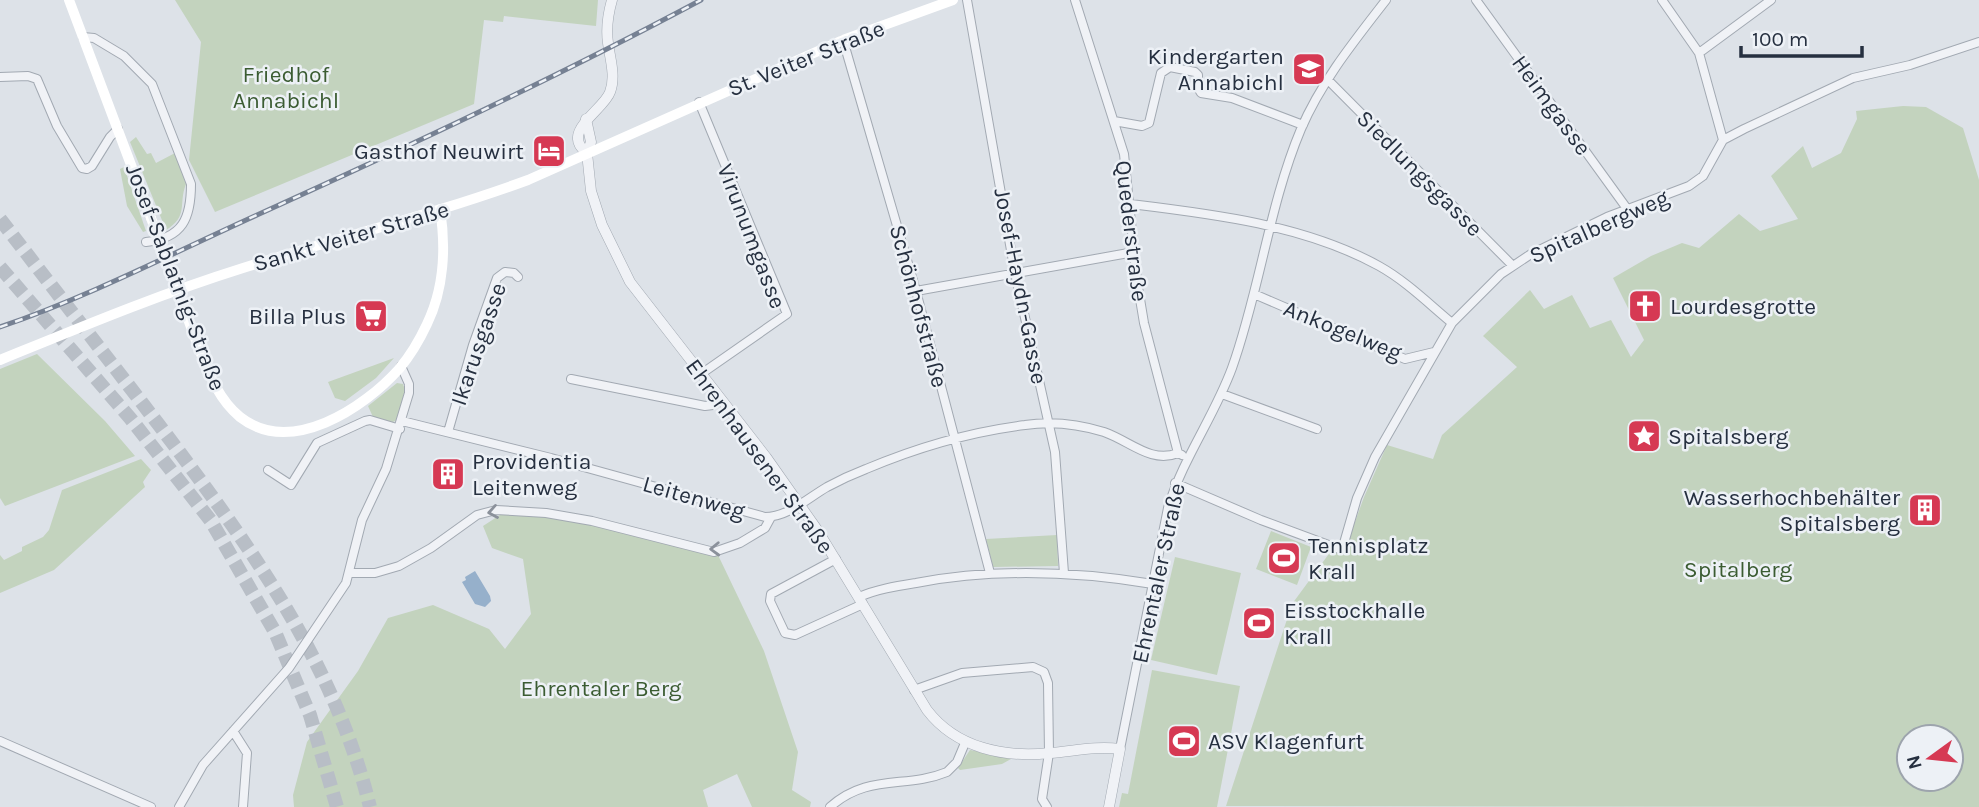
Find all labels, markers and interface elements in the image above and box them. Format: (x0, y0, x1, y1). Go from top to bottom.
scale bar (1741, 14, 1862, 58)
street label: St. Veiter Straße (724, 15, 889, 102)
text: 100 m (1752, 27, 1809, 51)
place label: Kindergarten Annabichl (1148, 43, 1284, 96)
school or university icon: Kindergarten Annabichl (1290, 50, 1328, 88)
street label: Heimgasse (1506, 50, 1597, 161)
park label: Friedhof Annabichl (233, 61, 339, 114)
street label: Siedlungsgasse (1351, 105, 1488, 242)
hotel icon: Gasthof Neuwirt (530, 132, 568, 170)
place label: Gasthof Neuwirt (354, 138, 524, 165)
street label: Quederstraße (1109, 159, 1154, 303)
street label: Josef-Sablatnig-Straße (120, 160, 231, 394)
street label: Virunumgasse (712, 160, 792, 312)
street label: Spitalbergweg (1525, 184, 1673, 269)
street label: Josef-Haydn-Gasse (988, 186, 1053, 387)
street label: Sankt Veiter Straße (250, 196, 452, 277)
street label: Schönhofstraße (884, 222, 953, 391)
street label: Ikarusgasse (445, 279, 512, 409)
church icon: Lourdesgrotte (1626, 287, 1664, 325)
place label: Lourdesgrotte (1670, 293, 1816, 320)
street label: Ankogelweg (1280, 294, 1406, 366)
supermarket icon: Billa Plus (352, 297, 390, 335)
place label: Billa Plus (249, 303, 346, 330)
street label: Ehrenhausener Straße (680, 354, 839, 559)
place icon: Spitalsberg (1625, 417, 1663, 455)
place label: Spitalsberg (1668, 423, 1788, 450)
place label: Providentia Leitenweg (472, 448, 592, 501)
building icon: Providentia Leitenweg (429, 455, 467, 493)
street label: Leitenweg (640, 470, 748, 525)
street label: Ehrentaler Straße (1126, 480, 1191, 666)
place label: Wasserhochbehälter Spitalsberg (1684, 484, 1901, 537)
building icon: Wasserhochbehälter Spitalsberg (1906, 491, 1944, 529)
one-way arrow (487, 504, 499, 519)
place label: Tennisplatz Krall (1308, 532, 1428, 585)
sports icon: Tennisplatz Krall (1265, 539, 1303, 577)
one-way arrow (709, 542, 720, 557)
park label: Spitalberg (1684, 556, 1792, 583)
place label: Eisstockhalle Krall (1284, 597, 1425, 650)
sports icon: Eisstockhalle Krall (1240, 604, 1278, 642)
park label: Ehrentaler Berg (520, 675, 682, 702)
sports icon: ASV Klagenfurt (1165, 722, 1203, 760)
north arrow (1895, 723, 1965, 793)
place label: ASV Klagenfurt (1208, 728, 1364, 755)
text: N (1902, 753, 1927, 772)

